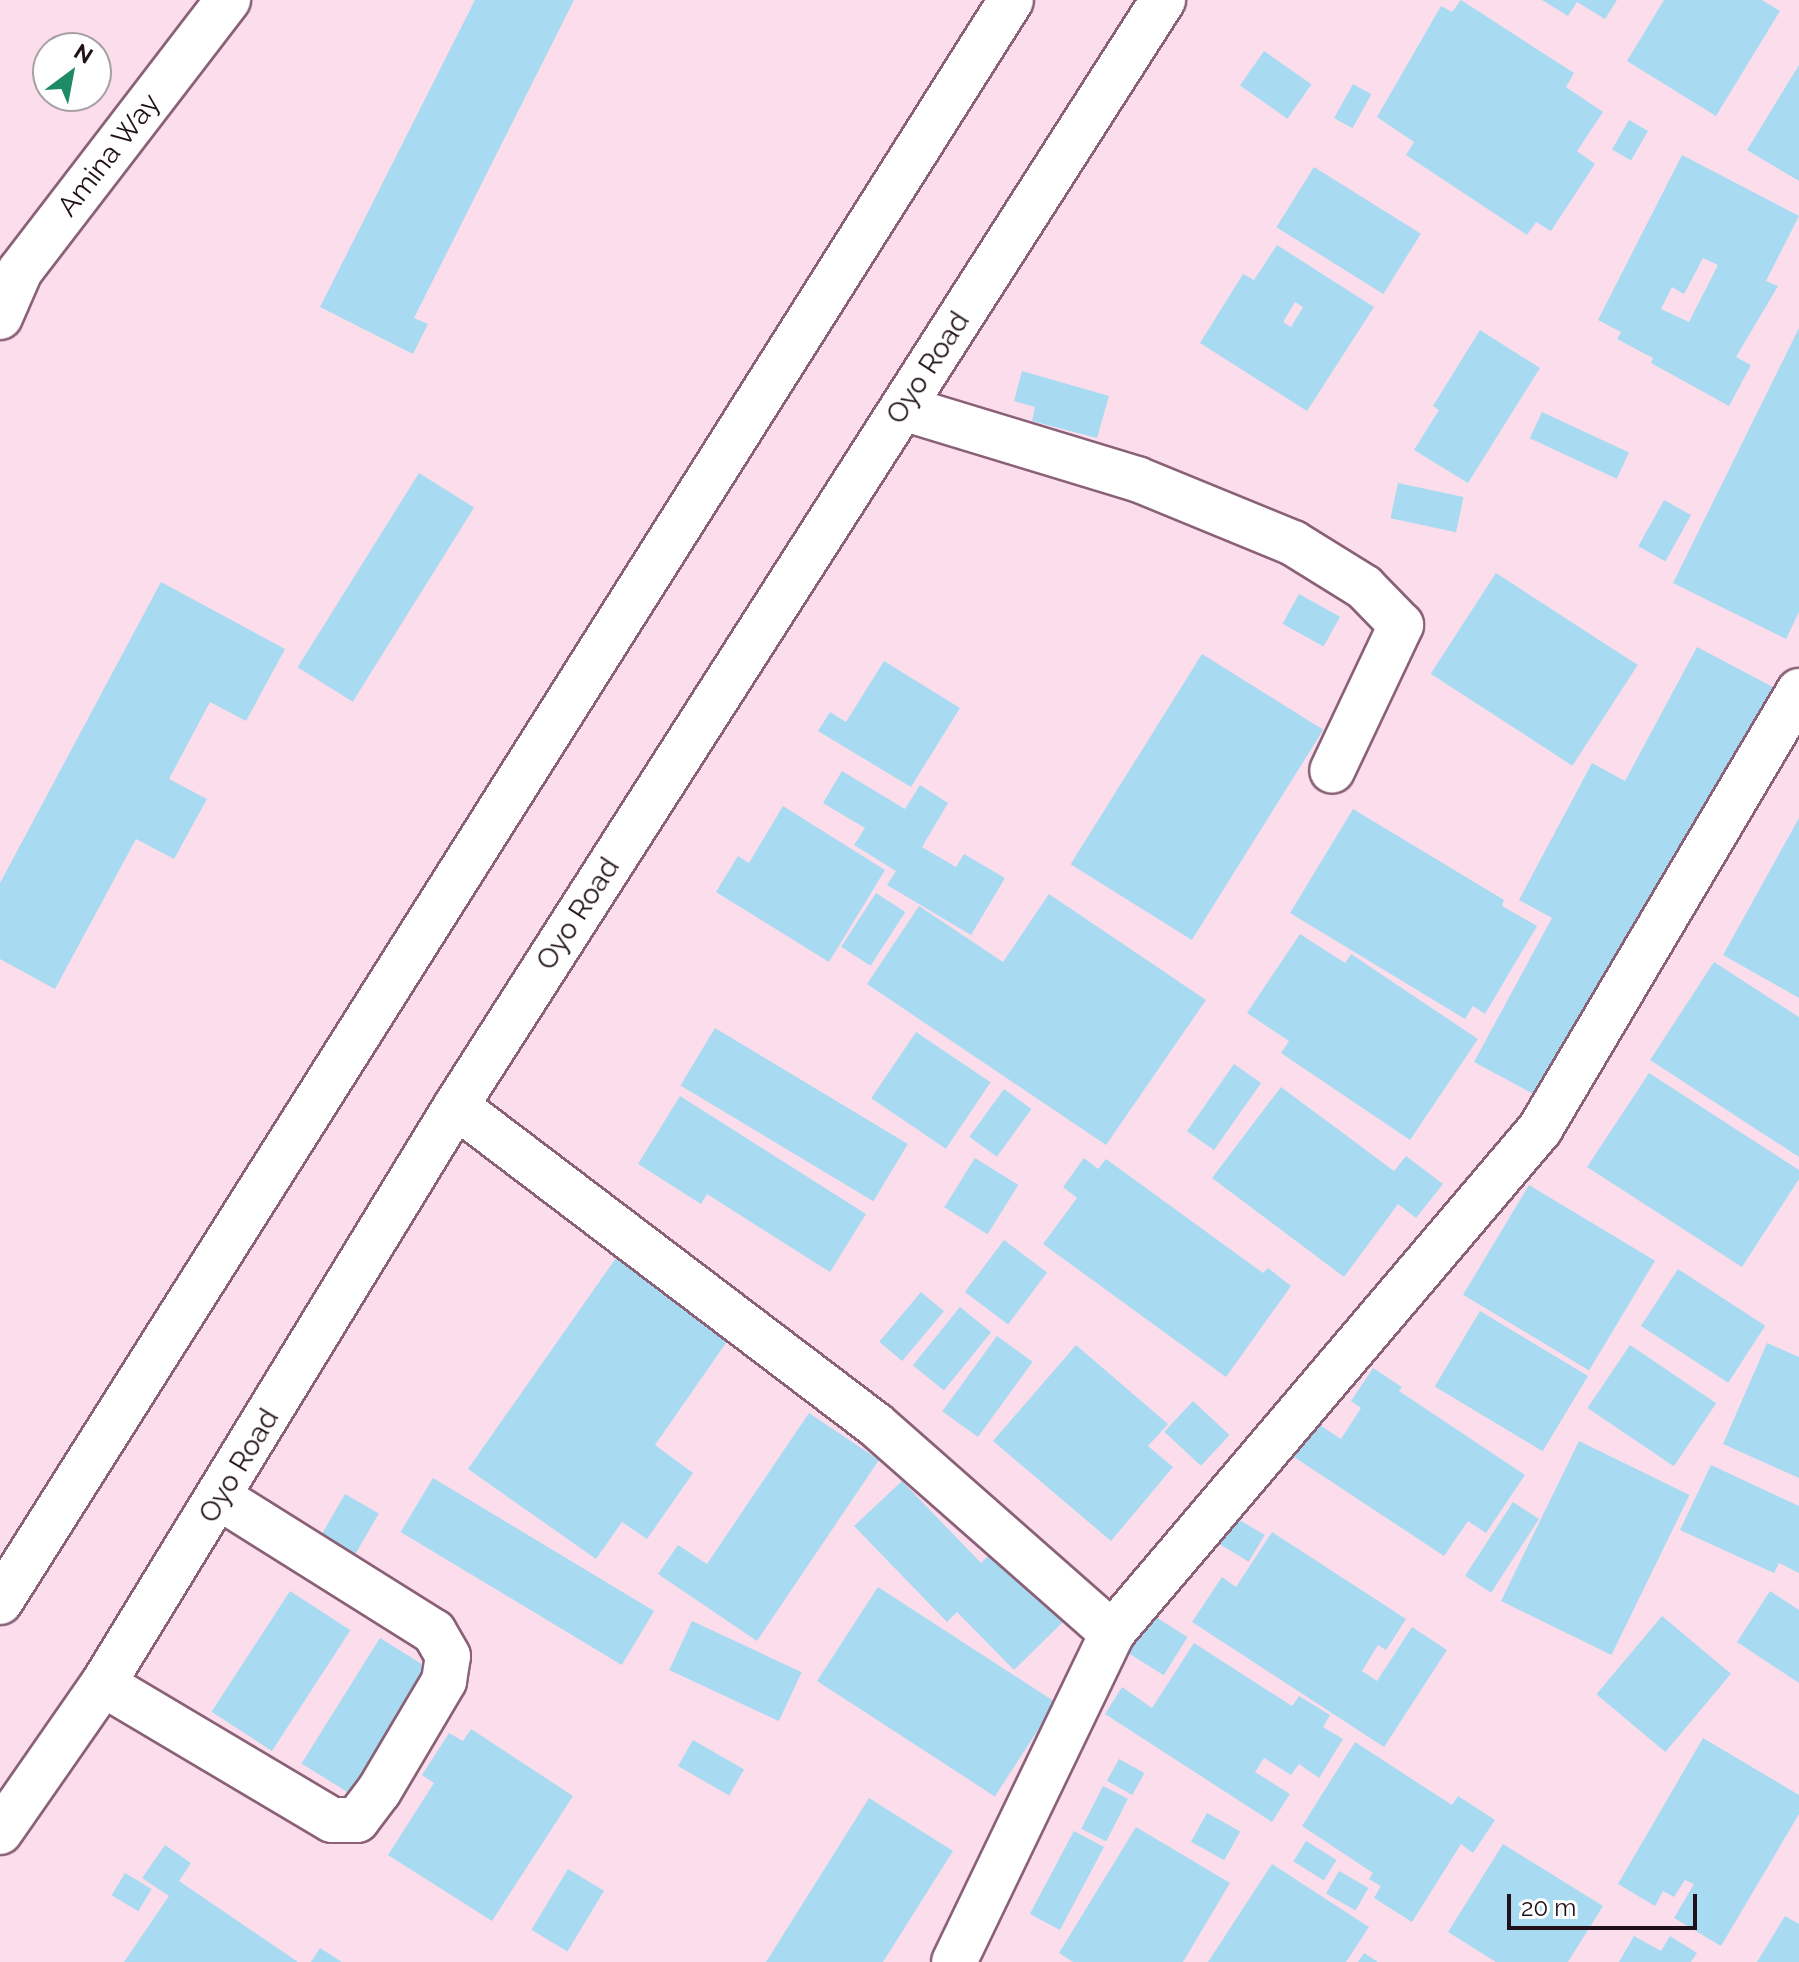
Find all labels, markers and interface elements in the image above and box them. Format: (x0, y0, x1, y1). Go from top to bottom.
north arrow (32, 32, 112, 112)
text: N (70, 38, 98, 69)
street label: Amina Way (50, 87, 168, 223)
street label: Oyo Road (879, 306, 977, 430)
street label: Oyo Road (529, 852, 627, 976)
street label: Oyo Road (192, 1403, 286, 1529)
scale bar (1511, 1878, 1701, 1928)
text: 20 m (1521, 1893, 1576, 1922)

